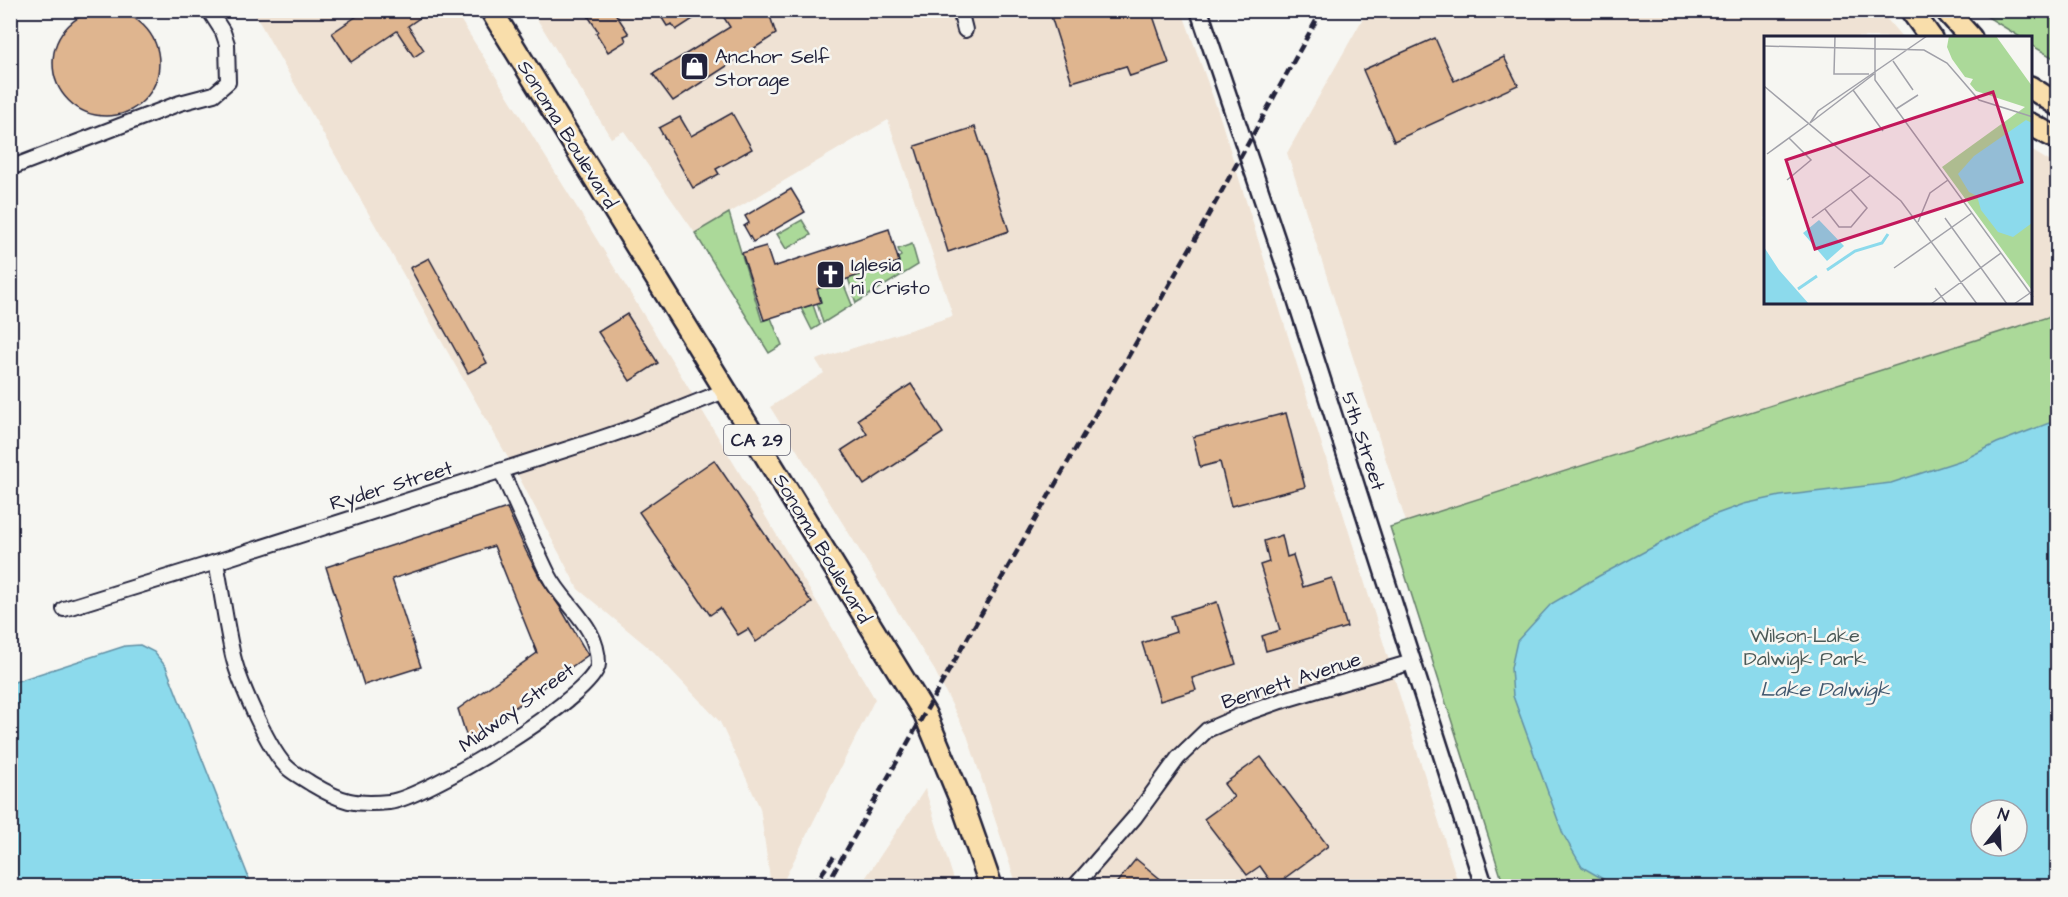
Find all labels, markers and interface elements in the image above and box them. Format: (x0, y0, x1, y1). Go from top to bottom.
inset map (1764, 36, 2032, 304)
place label: Anchor Self Storage (715, 43, 829, 95)
shop icon: Anchor Self Storage (678, 51, 710, 83)
street label: Sonoma Boulevard (510, 55, 624, 214)
place label: Iglesia ni Cristo (851, 251, 930, 302)
church icon: Iglesia ni Cristo (814, 259, 846, 291)
street label: 5th Street (1334, 389, 1392, 494)
road number: CA 29 (724, 425, 790, 455)
street label: Ryder Street (326, 454, 456, 519)
street label: Sonoma Boulevard (766, 468, 878, 629)
park label: Wilson-Lake Dalwigk Park (1744, 622, 1866, 674)
street label: Bennett Avenue (1218, 645, 1365, 717)
street label: Midway Street (453, 656, 581, 760)
water label: Lake Dalwigk (1760, 675, 1891, 705)
north arrow (1969, 798, 2029, 858)
text: N (1995, 803, 2011, 827)

